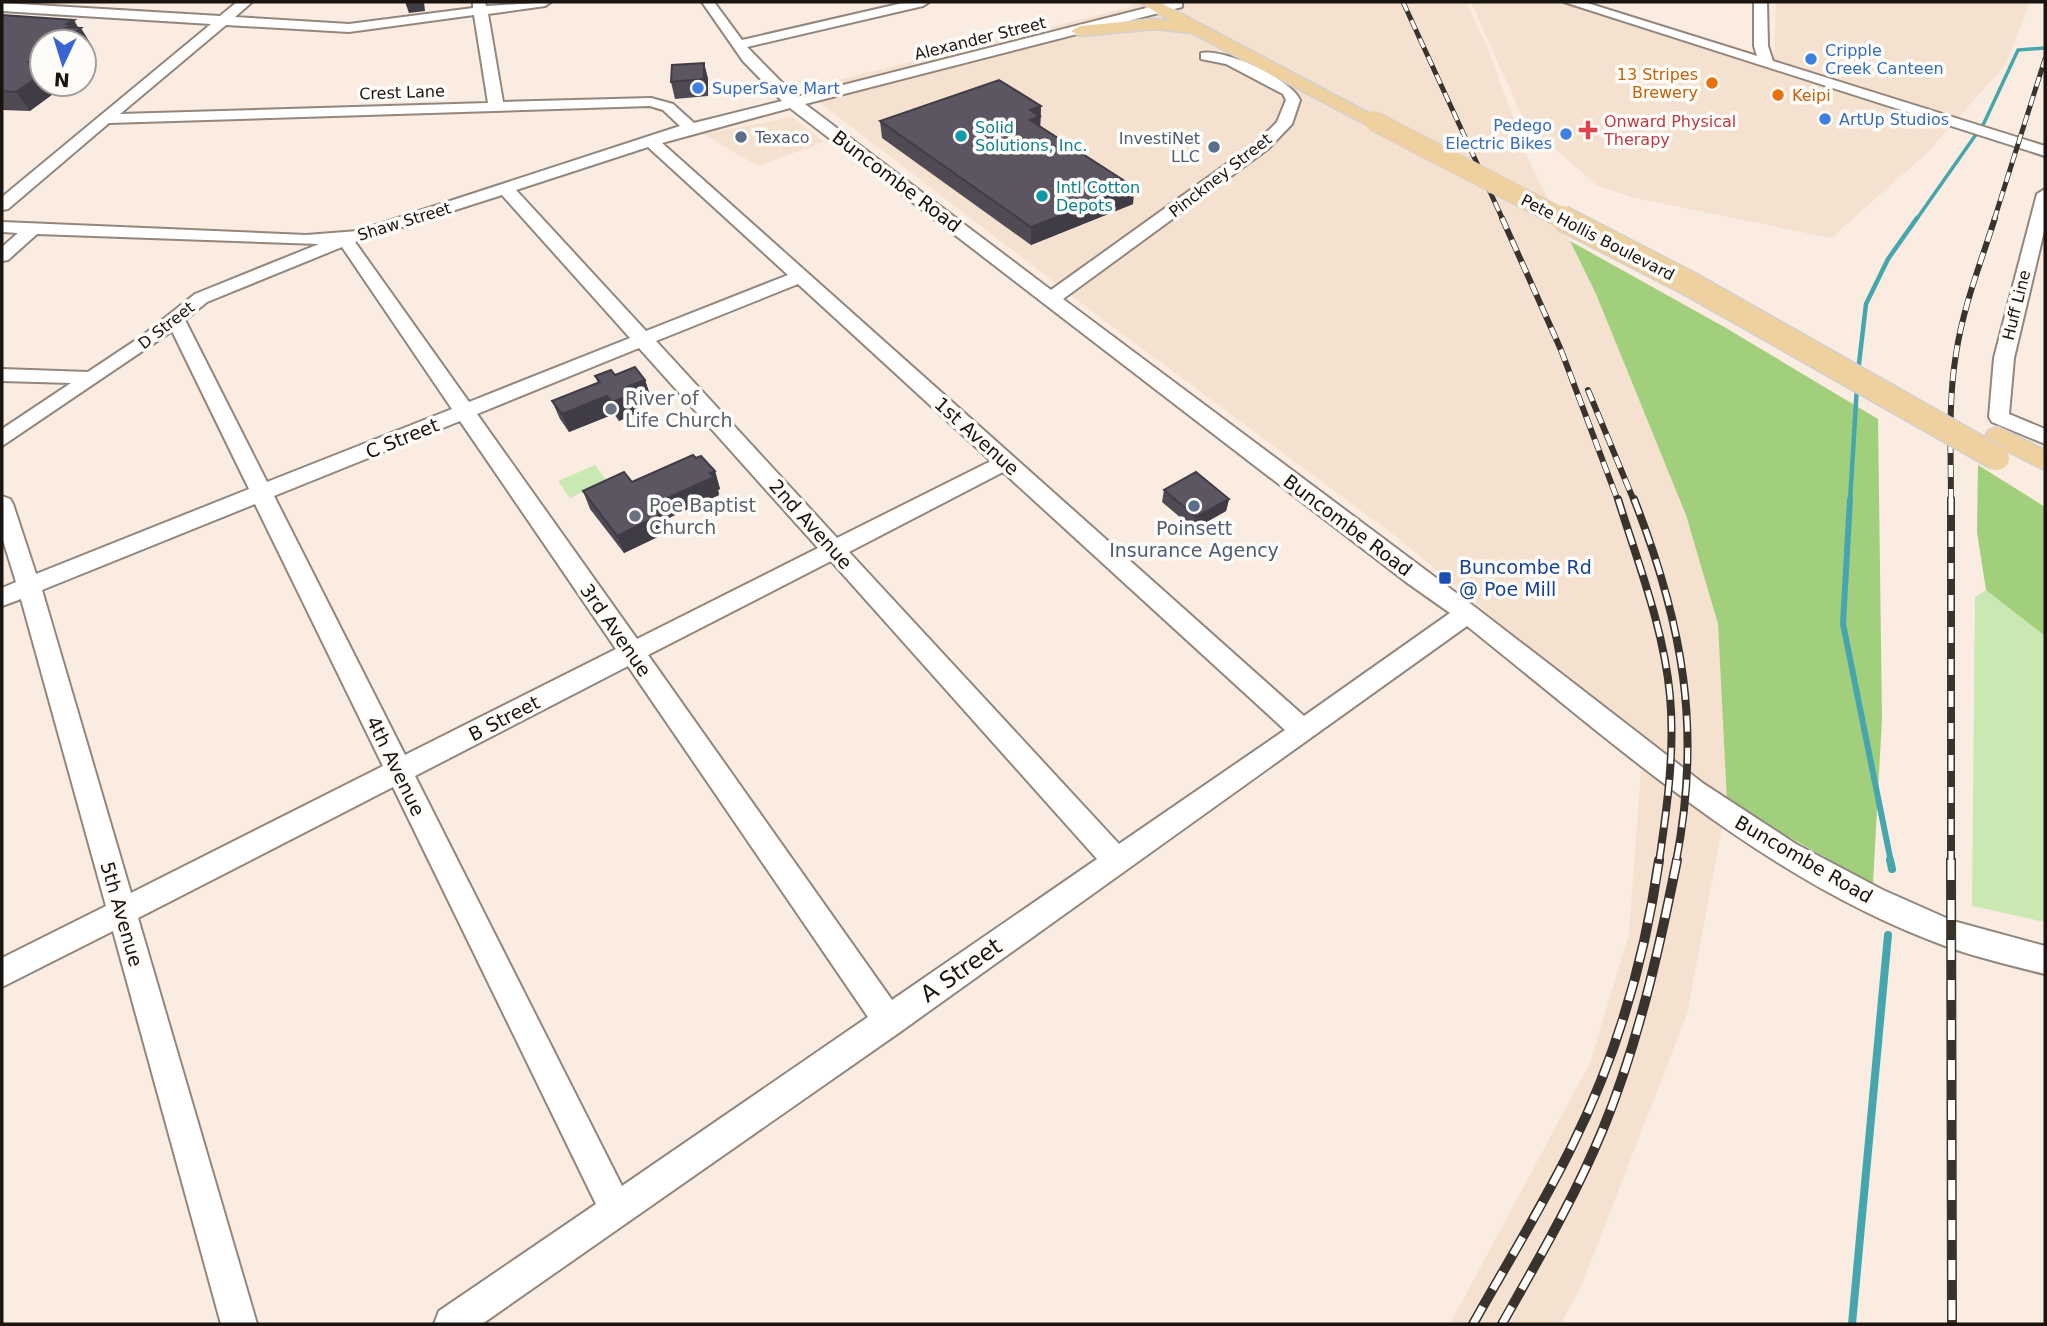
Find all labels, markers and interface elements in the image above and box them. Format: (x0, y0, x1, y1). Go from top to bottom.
street label: Alexander Street (912, 13, 1048, 64)
north arrow (28, 28, 98, 98)
place label: Cripple Creek Canteen (1825, 41, 1944, 78)
marker: Cripple Creek Canteen (1803, 51, 1819, 67)
place label: 13 Stripes Brewery (1617, 65, 1698, 102)
text: N (53, 68, 71, 91)
marker: 13 Stripes Brewery (1704, 75, 1720, 91)
place label: SuperSave Mart (712, 79, 840, 98)
marker: SuperSave Mart (690, 80, 706, 96)
street label: Crest Lane (359, 82, 445, 103)
place label: Keipi (1792, 86, 1831, 105)
marker: Keipi (1770, 87, 1786, 103)
place label: ArtUp Studios (1839, 110, 1949, 129)
marker: ArtUp Studios (1817, 111, 1833, 127)
place label: Onward Physical Therapy (1603, 112, 1736, 149)
place label: Pedego Electric Bikes (1445, 116, 1552, 153)
place label: Solid Solutions, Inc. (975, 118, 1087, 155)
marker: Onward Physical Therapy (1578, 120, 1598, 140)
street label: Buncombe Road (828, 126, 966, 236)
marker: Pedego Electric Bikes (1558, 126, 1574, 142)
place label: Texaco (754, 128, 809, 147)
marker: Solid Solutions, Inc. (953, 128, 969, 144)
marker: Texaco (733, 129, 749, 145)
place label: InvestiNet LLC (1119, 129, 1200, 166)
street label: Pinckney Street (1165, 129, 1275, 221)
marker: InvestiNet LLC (1206, 139, 1222, 155)
place label: Intl Cotton Depots (1056, 178, 1140, 215)
marker: Intl Cotton Depots (1034, 188, 1050, 204)
street label: Pete Hollis Boulevard (1518, 190, 1678, 284)
street label: Shaw Street (355, 198, 453, 245)
street label: Huff Line (1999, 268, 2034, 342)
street label: D Street (134, 298, 198, 353)
place label: River of Life Church (625, 387, 733, 431)
street label: 1st Avenue (930, 392, 1024, 480)
marker: River of Life Church (603, 401, 619, 417)
street label: C Street (362, 413, 442, 463)
street label: Buncombe Road (1279, 470, 1417, 580)
street label: 2nd Avenue (765, 475, 857, 573)
place label: Poe Baptist Church (649, 494, 756, 538)
marker: Poinsett Insurance Agency (1186, 498, 1202, 514)
marker: Poe Baptist Church (627, 508, 643, 524)
place label: Poinsett Insurance Agency (1109, 517, 1279, 561)
place label: Buncombe Rd @ Poe Mill (1459, 556, 1592, 600)
marker: Buncombe Rd @ Poe Mill (1437, 570, 1453, 586)
street label: 3rd Avenue (576, 579, 656, 681)
street label: B Street (465, 691, 543, 745)
street label: 4th Avenue (362, 713, 430, 819)
street label: Buncombe Road (1731, 811, 1877, 907)
street label: 5th Avenue (97, 859, 147, 969)
street label: A Street (915, 933, 1007, 1007)

